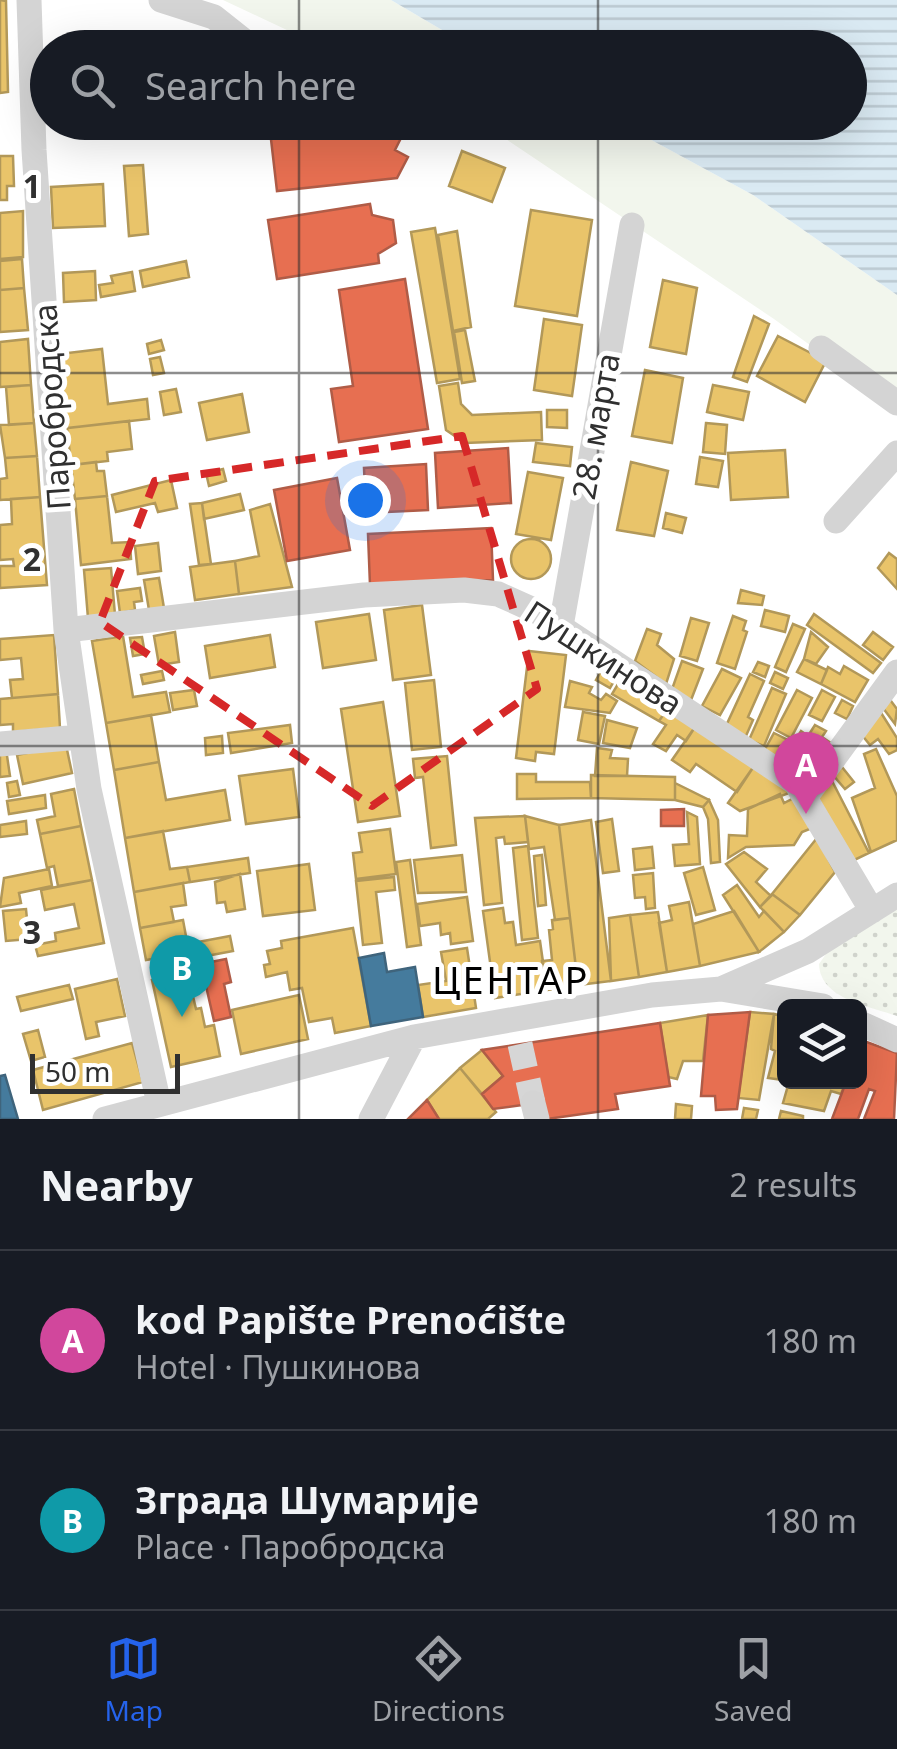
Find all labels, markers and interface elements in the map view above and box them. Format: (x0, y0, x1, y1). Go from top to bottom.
search box (30, 30, 867, 140)
icon: search (65, 58, 120, 113)
text: Search here (145, 59, 356, 111)
text: 1 (23, 164, 41, 207)
street label: Паробродска (22, 303, 80, 511)
street label: 28. марта (561, 350, 629, 502)
your location (340, 475, 391, 526)
text: 2 (23, 537, 41, 580)
street label: Пушкинова (517, 590, 691, 724)
pin: A (774, 732, 838, 814)
text: 3 (23, 910, 41, 953)
pin: B (150, 934, 214, 1017)
district label: ЦЕНТАР (432, 953, 590, 1005)
map controls (777, 999, 867, 1089)
button: layers (777, 999, 867, 1089)
scale bar (30, 1049, 180, 1094)
text: 50 m (45, 1052, 111, 1090)
text: Nearby (40, 1156, 193, 1213)
text: 2 results (730, 1163, 857, 1206)
text: kod Papište Prenoćište (135, 1293, 566, 1345)
text: A (61, 1319, 84, 1362)
text: 180 m (764, 1319, 857, 1362)
text: Hotel · Пушкинова (135, 1345, 421, 1388)
text: Зграда Шумарије (135, 1473, 479, 1525)
text: B (62, 1499, 83, 1542)
text: 180 m (764, 1499, 857, 1542)
text: Place · Паробродска (135, 1525, 446, 1568)
tab: Map (105, 1631, 163, 1729)
tab: Directions (372, 1631, 505, 1729)
tab: Saved (714, 1631, 792, 1729)

